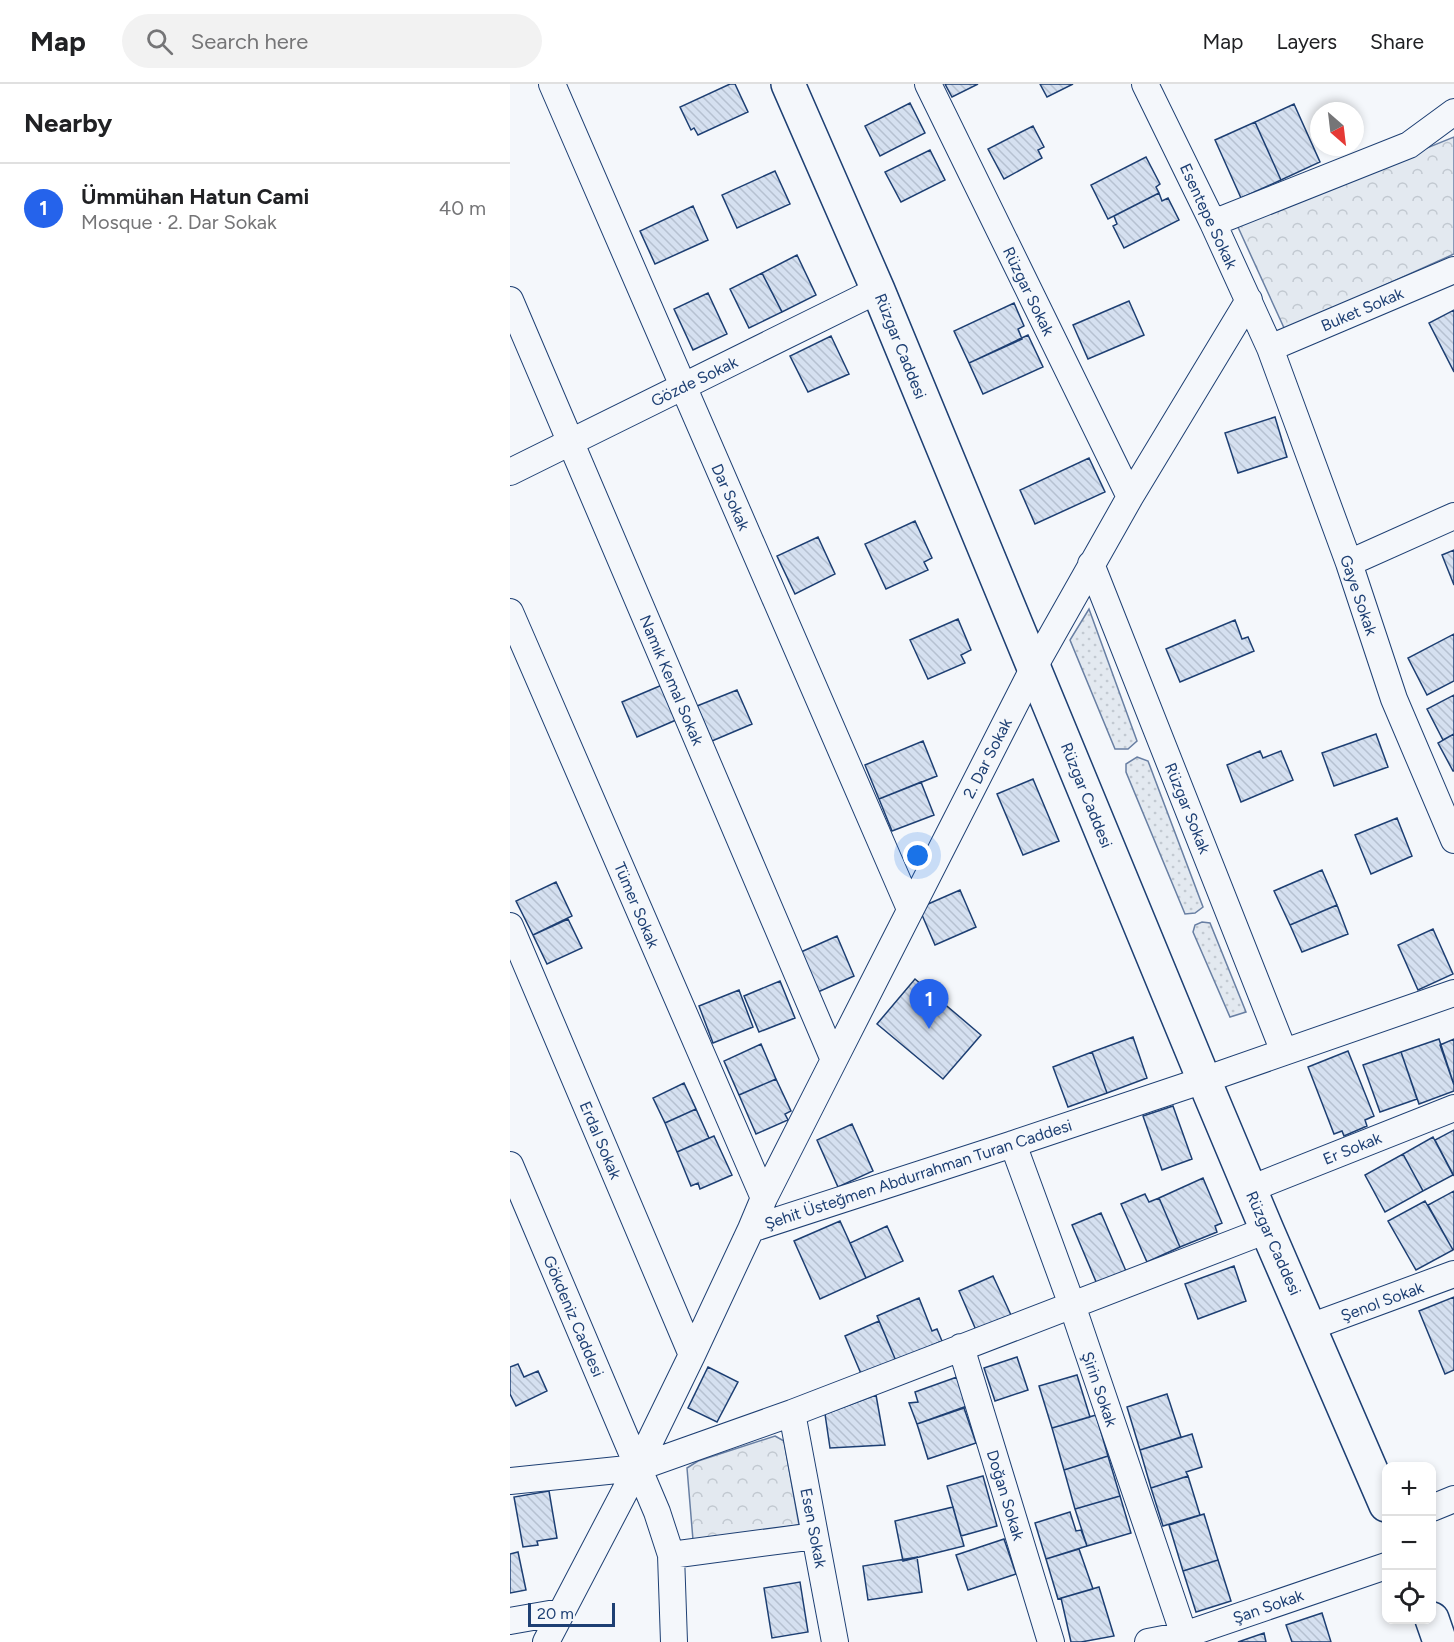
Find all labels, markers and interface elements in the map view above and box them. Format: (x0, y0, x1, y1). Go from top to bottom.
search box (122, 14, 542, 68)
text: Map (30, 24, 86, 58)
icon: search (143, 25, 176, 58)
text: Search here (191, 28, 308, 55)
text: Map (1203, 29, 1243, 54)
text: Layers (1276, 29, 1337, 54)
text: Share (1370, 29, 1424, 54)
north arrow (1310, 102, 1364, 156)
text: Nearby (24, 107, 112, 139)
street label: Esentepe Sokak (1176, 160, 1241, 272)
text: Ümmühan Hatun Cami (81, 183, 309, 210)
text: 1 (39, 196, 48, 220)
text: 40 m (439, 196, 486, 220)
text: Mosque · 2. Dar Sokak (81, 210, 277, 234)
street label: Rüzgar Sokak (999, 244, 1058, 339)
street label: Buket Sokak (1318, 284, 1406, 335)
street label: Rüzgar Caddesi (871, 291, 930, 402)
street label: Gözde Sokak (648, 352, 741, 411)
street label: Dar Sokak (707, 461, 754, 534)
street label: Gaye Sokak (1336, 552, 1381, 638)
street label: Namık Kemal Sokak (635, 612, 708, 748)
street label: 2. Dar Sokak (959, 715, 1016, 801)
street label: Rüzgar Caddesi (1057, 740, 1116, 851)
street label: Rüzgar Sokak (1161, 760, 1214, 857)
your location (903, 841, 932, 870)
street label: Tümer Sokak (610, 859, 663, 951)
pin: 1 (910, 980, 948, 1029)
street label: Erdal Sokak (576, 1099, 625, 1182)
street label: Şehit Üsteğmen Abdurrahman Turan Caddesi (762, 1116, 1074, 1233)
street label: Er Sokak (1320, 1128, 1384, 1169)
street label: Rüzgar Caddesi (1242, 1188, 1305, 1298)
street label: Gökdeniz Caddesi (539, 1253, 608, 1380)
street label: Şenol Sokak (1338, 1278, 1426, 1325)
street label: Şirin Sokak (1078, 1349, 1121, 1429)
street label: Doğan Sokak (983, 1448, 1028, 1543)
map controls (1382, 1462, 1436, 1624)
button: + (1382, 1462, 1436, 1516)
street label: Esen Sokak (796, 1486, 831, 1570)
button: − (1382, 1516, 1436, 1570)
button: locate (1382, 1570, 1436, 1624)
street label: Şan Sokak (1230, 1585, 1306, 1627)
scale bar (528, 1600, 615, 1628)
text: 20 m (537, 1604, 574, 1623)

